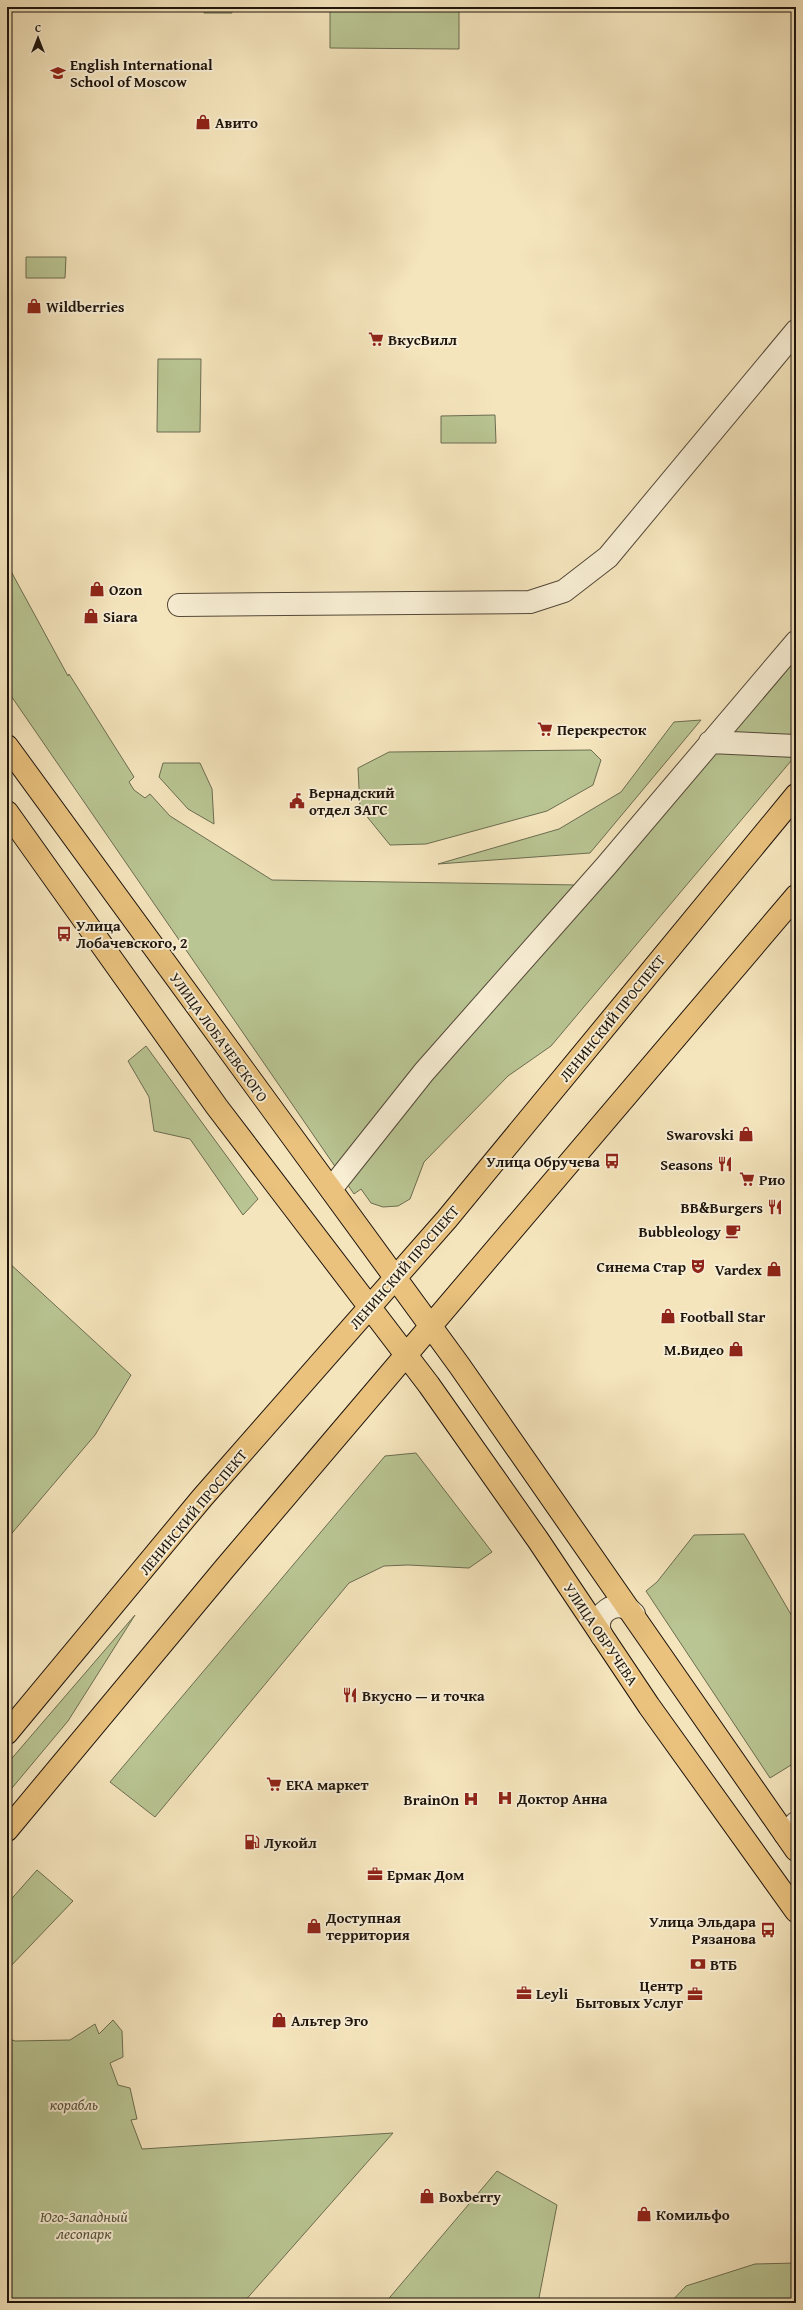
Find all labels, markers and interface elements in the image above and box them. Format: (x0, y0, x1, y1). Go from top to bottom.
north arrow (18, 18, 58, 58)
text: С (35, 20, 41, 36)
place label: English International School of Moscow (70, 54, 213, 92)
school or university icon: English International School of Moscow (49, 64, 67, 82)
place label: Авито (215, 112, 258, 133)
shop icon: Авито (194, 113, 212, 131)
place label: Wildberries (46, 296, 124, 317)
shop icon: Wildberries (25, 297, 43, 315)
place label: ВкусВилл (388, 329, 457, 350)
supermarket icon: ВкусВилл (367, 330, 385, 348)
place label: Ozon (109, 579, 143, 600)
shop icon: Ozon (88, 580, 106, 598)
place label: Siara (103, 606, 138, 627)
shop icon: Siara (82, 607, 100, 625)
place label: Перекресток (557, 719, 647, 740)
supermarket icon: Перекресток (536, 720, 554, 738)
place label: Вернадский отдел ЗАГС (309, 782, 395, 820)
public building icon: Вернадский отдел ЗАГС (288, 792, 306, 810)
place label: Улица Лобачевского, 2 (76, 915, 188, 953)
bus stop icon: Улица Лобачевского, 2 (55, 925, 73, 943)
street label: ЛЕНИНСКИЙ ПРОСПЕКТ (554, 950, 670, 1086)
street label: УЛИЦА ЛОБАЧЕВСКОГО (165, 968, 273, 1106)
place label: Swarovski (666, 1124, 734, 1145)
shop icon: Swarovski (737, 1125, 755, 1143)
place label: Улица Обручева (486, 1151, 600, 1172)
bus stop icon: Улица Обручева (603, 1152, 621, 1170)
place label: Seasons (660, 1154, 713, 1175)
restaurant icon: Seasons (716, 1155, 734, 1173)
place label: Рио (759, 1169, 785, 1190)
supermarket icon: Рио (738, 1170, 756, 1188)
place label: BB&Burgers (681, 1197, 763, 1218)
restaurant icon: BB&Burgers (766, 1198, 784, 1216)
street label: ЛЕНИНСКИЙ ПРОСПЕКТ (344, 1200, 464, 1333)
place label: Bubbleology (638, 1221, 721, 1242)
cafe icon: Bubbleology (724, 1222, 742, 1240)
place label: Синема Стар (597, 1256, 686, 1277)
theatre icon: Синема Стар (689, 1257, 707, 1275)
place label: Vardex (715, 1259, 762, 1280)
shop icon: Vardex (765, 1260, 783, 1278)
place label: Football Star (680, 1306, 766, 1327)
shop icon: Football Star (659, 1307, 677, 1325)
place label: М.Видео (664, 1339, 724, 1360)
shop icon: М.Видео (727, 1340, 745, 1358)
street label: ЛЕНИНСКИЙ ПРОСПЕКТ (134, 1444, 252, 1579)
street label: УЛИЦА ОБРУЧЕВА (559, 1578, 643, 1690)
place label: Вкусно — и точка (362, 1685, 485, 1706)
restaurant icon: Вкусно — и точка (341, 1686, 359, 1704)
place label: ЕКА маркет (286, 1774, 369, 1795)
supermarket icon: ЕКА маркет (265, 1775, 283, 1793)
place label: Доктор Анна (516, 1788, 608, 1809)
place label: BrainOn (403, 1789, 459, 1810)
hospital icon: Доктор Анна (496, 1789, 514, 1807)
hospital icon: BrainOn (462, 1790, 480, 1808)
place label: Лукойл (264, 1832, 317, 1853)
fuel station icon: Лукойл (243, 1833, 261, 1851)
place label: Ермак Дом (387, 1864, 464, 1885)
office icon: Ермак Дом (366, 1865, 384, 1883)
place label: Доступная территория (325, 1907, 410, 1945)
place label: Улица Эльдара Рязанова (649, 1911, 756, 1949)
shop icon: Доступная территория (305, 1917, 323, 1935)
bus stop icon: Улица Эльдара Рязанова (759, 1921, 777, 1939)
place label: ВТБ (710, 1954, 737, 1975)
bank icon: ВТБ (689, 1955, 707, 1973)
place label: Центр Бытовых Услуг (576, 1975, 683, 2013)
place label: Leyli (536, 1983, 569, 2004)
office icon: Leyli (515, 1984, 533, 2002)
office icon: Центр Бытовых Услуг (686, 1985, 704, 2003)
place label: Альтер Эго (291, 2010, 368, 2031)
shop icon: Альтер Эго (270, 2011, 288, 2029)
park label: корабль (50, 2094, 98, 2115)
place label: Boxberry (439, 2186, 501, 2207)
shop icon: Boxberry (418, 2187, 436, 2205)
place label: Комильфо (656, 2204, 730, 2225)
shop icon: Комильфо (635, 2205, 653, 2223)
park label: Юго-Западный лесопарк (40, 2206, 128, 2244)

